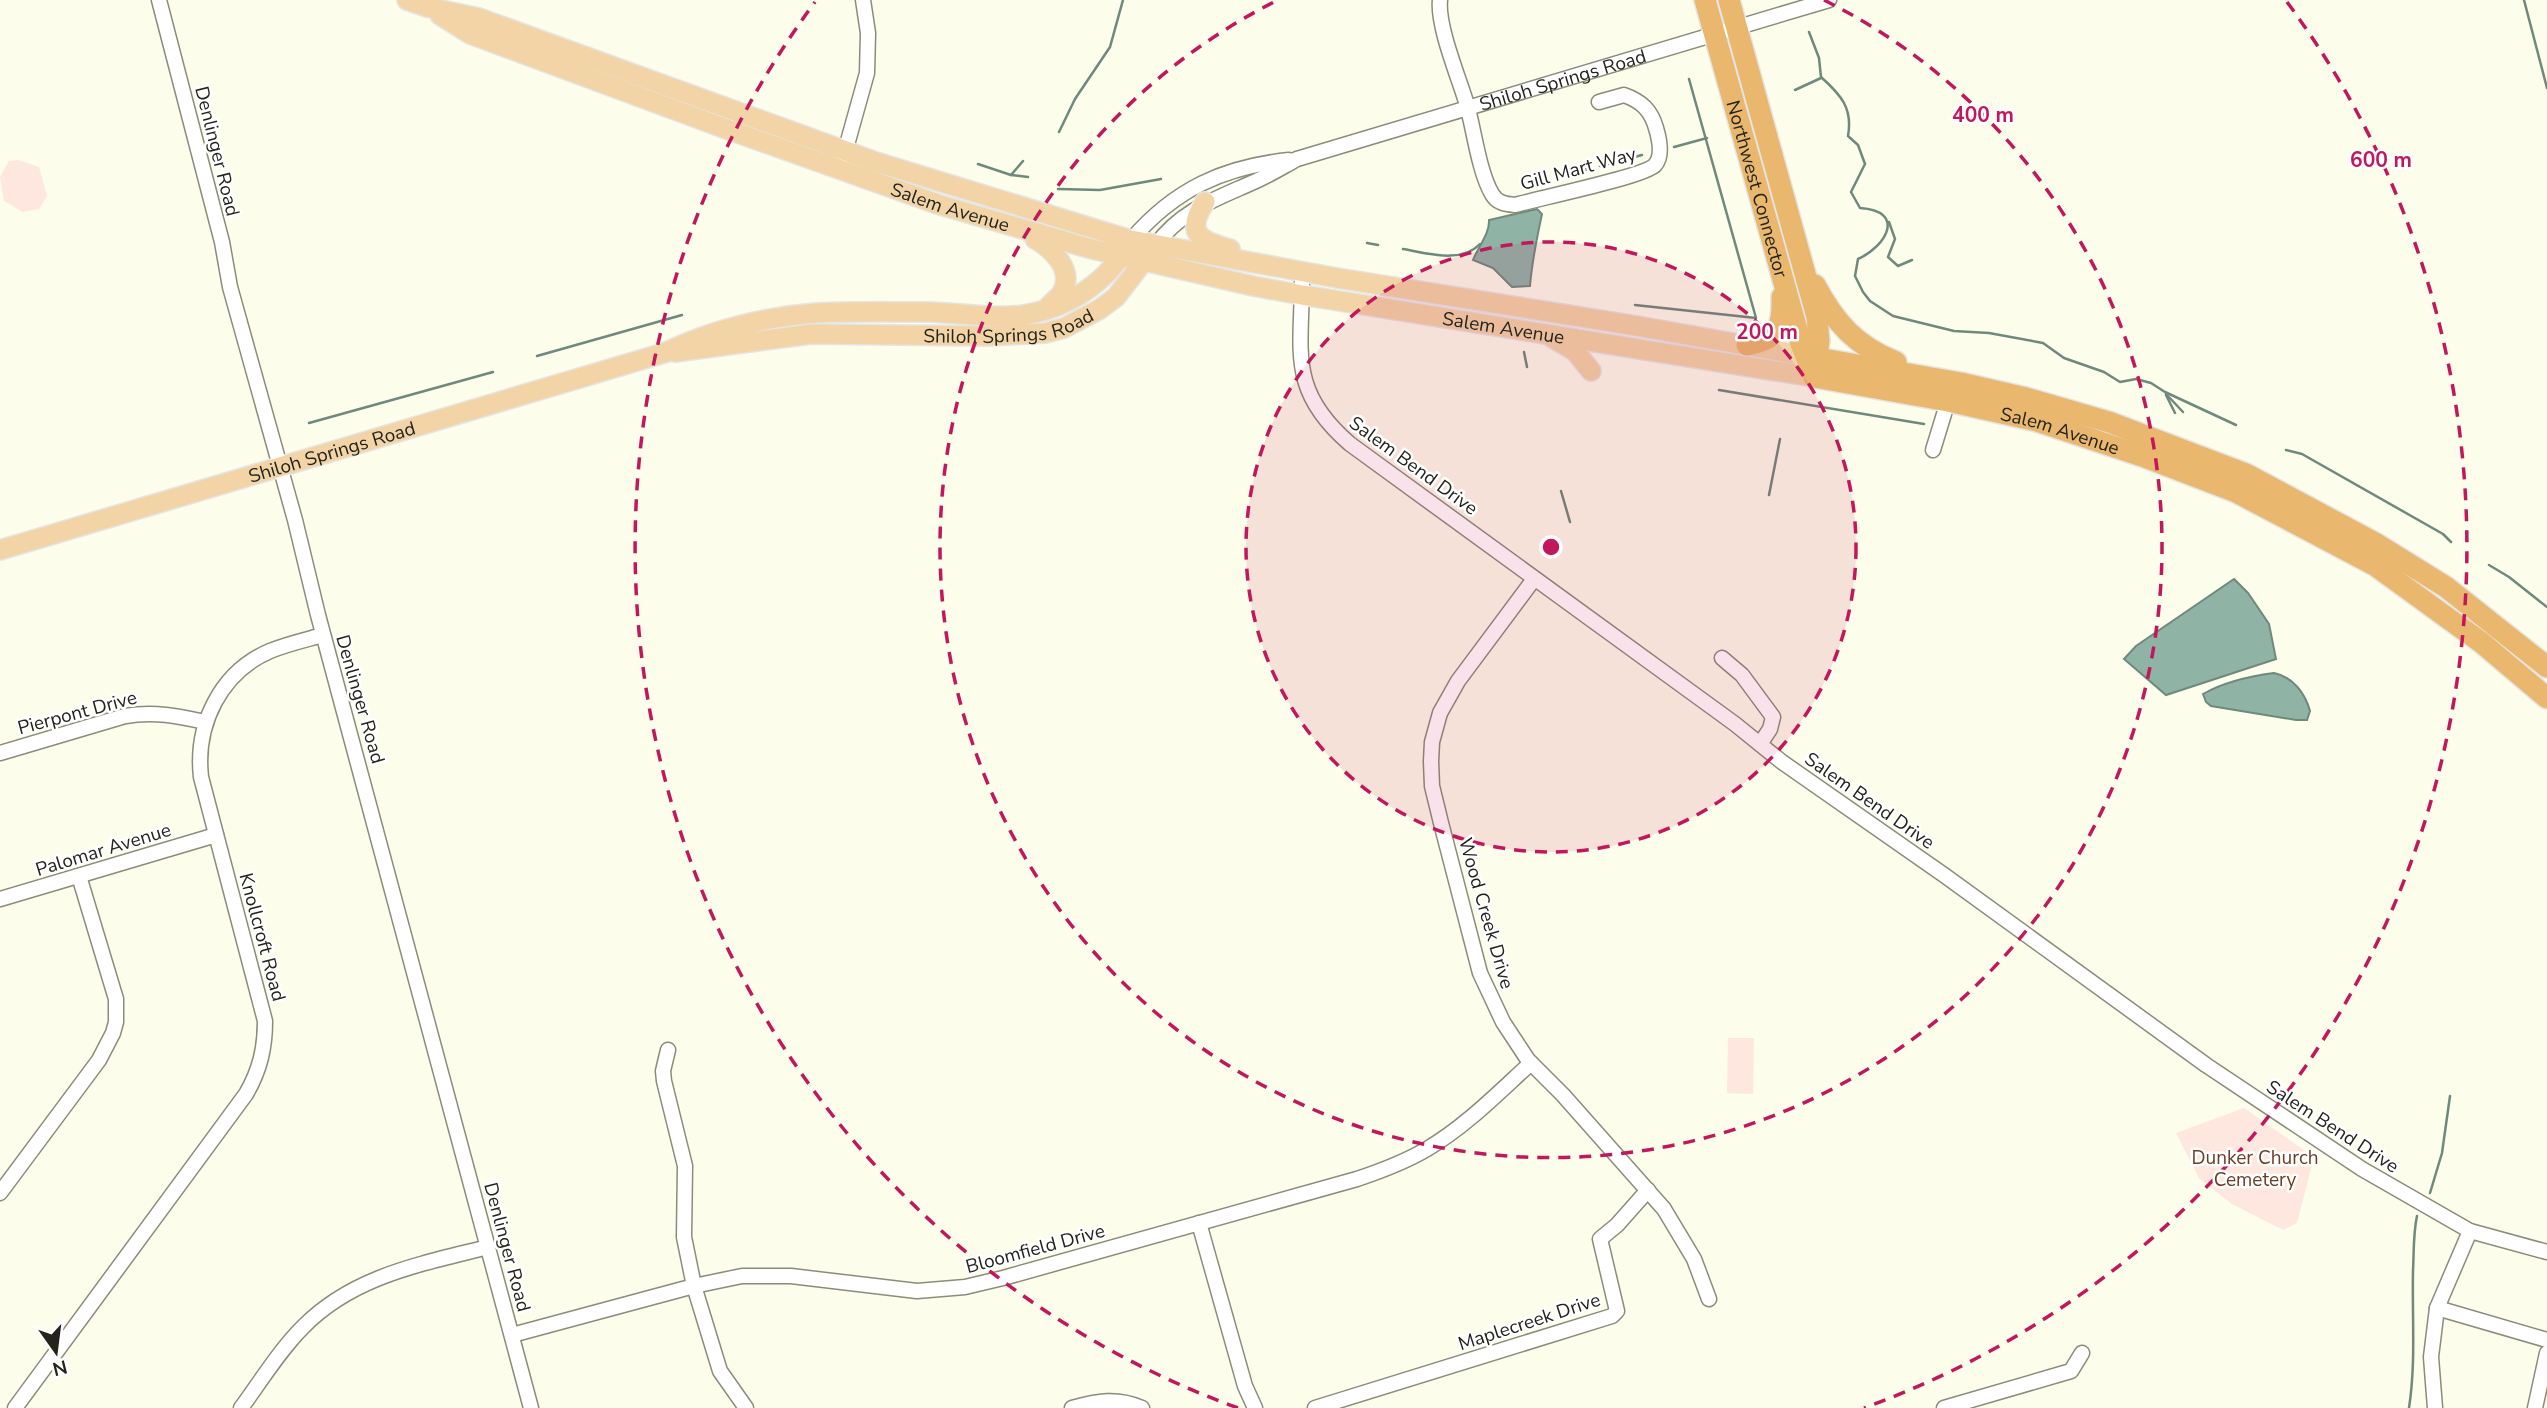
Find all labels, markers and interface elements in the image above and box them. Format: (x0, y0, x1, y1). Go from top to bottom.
street label: Shiloh Springs Road (1476, 43, 1649, 118)
street label: Denlinger Road (188, 84, 246, 219)
street label: Northwest Connector (1720, 97, 1794, 281)
text: 400 m (1952, 101, 2014, 129)
street label: Gill Mart Way (1517, 141, 1639, 197)
text: 600 m (2350, 146, 2412, 174)
street label: Salem Avenue (887, 177, 1012, 238)
street label: Shiloh Springs Road (923, 303, 1098, 350)
street label: Salem Avenue (1440, 306, 1566, 351)
text: 200 m (1736, 318, 1798, 346)
street label: Salem Avenue (1998, 401, 2123, 462)
street label: Salem Bend Drive (1344, 410, 1483, 521)
street label: Shiloh Springs Road (245, 415, 419, 490)
centre of rings (1539, 535, 1563, 559)
street label: Denlinger Road (329, 632, 391, 767)
street label: Pierpont Drive (15, 685, 140, 741)
street label: Salem Bend Drive (1799, 746, 1940, 855)
street label: Palomar Avenue (32, 817, 174, 883)
street label: Wood Creek Drive (1452, 835, 1520, 992)
street label: Knollcroft Road (232, 870, 292, 1004)
street label: Salem Bend Drive (2261, 1074, 2404, 1179)
park label: Dunker Church Cemetery (2191, 1145, 2319, 1193)
street label: Denlinger Road (477, 1180, 537, 1315)
street label: Bloomfield Drive (963, 1218, 1108, 1280)
street label: Maplecreek Drive (1455, 1287, 1604, 1357)
north arrow (21, 1317, 91, 1387)
text: N (50, 1353, 70, 1382)

